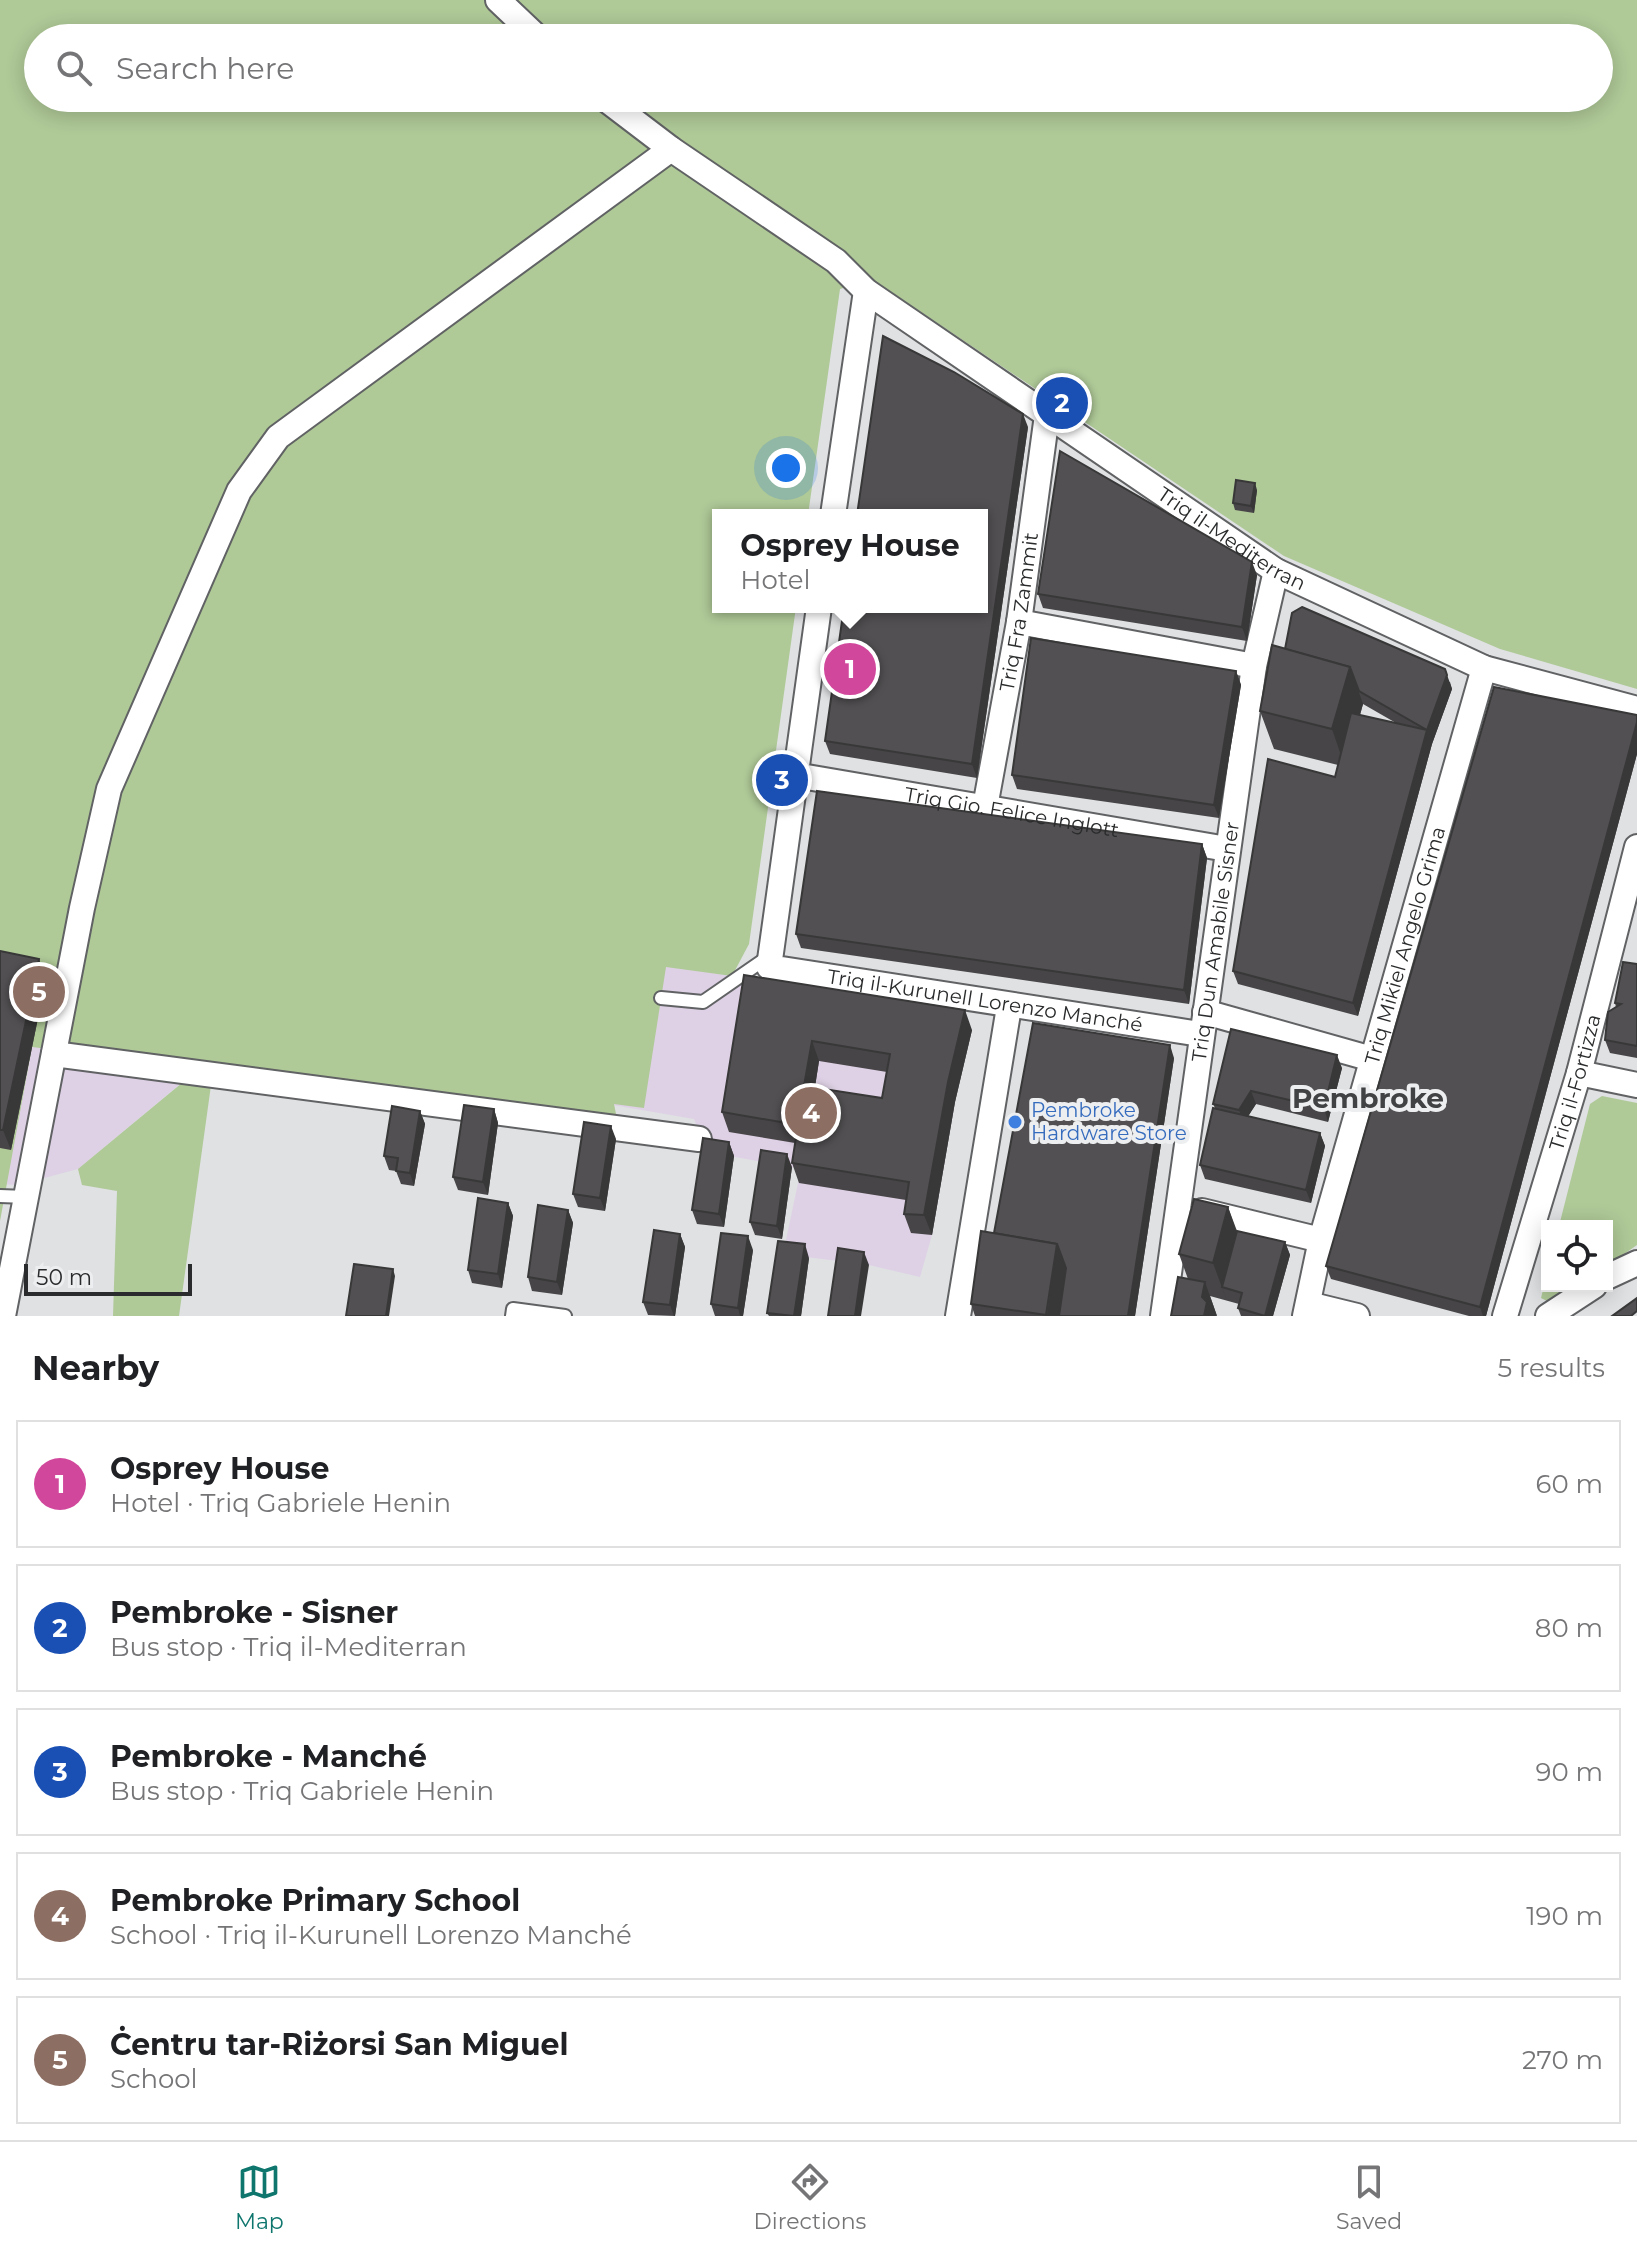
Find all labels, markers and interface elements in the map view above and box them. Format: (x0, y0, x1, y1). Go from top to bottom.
search box (24, 24, 1613, 112)
icon: search (52, 46, 96, 90)
text: Search here (116, 50, 294, 87)
pin: 2 (1036, 373, 1088, 433)
your location (766, 448, 806, 488)
street label: Triq il-Mediterran (1153, 482, 1310, 595)
popup (712, 509, 988, 613)
text: Osprey House (740, 527, 960, 564)
street label: Triq Fra Zammit (994, 531, 1043, 693)
text: Hotel (740, 564, 811, 596)
pin: 1 (824, 639, 876, 699)
pin: 3 (756, 750, 808, 810)
street label: Triq Gio. Felice Inglott (903, 782, 1121, 842)
street label: Triq Dun Amabile Sisner (1187, 820, 1244, 1063)
street label: Triq Mikiel Angelo Grima (1360, 824, 1450, 1067)
pin: 5 (13, 962, 65, 1022)
street label: Triq il-Kurunell Lorenzo Manché (826, 964, 1144, 1037)
street label: Triq il-Fortizza (1544, 1012, 1606, 1153)
district label: Pembroke (1292, 1081, 1444, 1115)
pin: 4 (785, 1083, 837, 1143)
place label: Pembroke Hardware Store (1031, 1098, 1187, 1145)
marker: Pembroke Hardware Store (1006, 1113, 1024, 1131)
map controls (1541, 1220, 1613, 1292)
button: locate (1541, 1220, 1613, 1292)
scale bar (24, 1260, 192, 1296)
text: 50 m (36, 1264, 92, 1291)
text: Nearby (32, 1347, 159, 1389)
text: 5 results (1498, 1352, 1605, 1384)
text: Osprey House (110, 1450, 329, 1487)
text: 1 (55, 1468, 65, 1500)
text: 60 m (1536, 1468, 1603, 1500)
text: Hotel · Triq Gabriele Henin (110, 1487, 451, 1519)
text: Pembroke - Sisner (110, 1594, 398, 1631)
text: 2 (52, 1612, 68, 1644)
text: 80 m (1535, 1612, 1603, 1644)
text: Bus stop · Triq il-Mediterran (110, 1631, 467, 1663)
text: Pembroke - Manché (110, 1738, 427, 1775)
text: 3 (52, 1756, 68, 1788)
text: 90 m (1536, 1756, 1603, 1788)
text: Bus stop · Triq Gabriele Henin (110, 1775, 494, 1807)
text: Pembroke Primary School (110, 1882, 520, 1919)
text: 4 (51, 1900, 69, 1932)
text: 190 m (1526, 1900, 1603, 1932)
text: School · Triq il-Kurunell Lorenzo Manché (110, 1919, 632, 1951)
text: Ċentru tar-Riżorsi San Miguel (110, 2026, 568, 2063)
text: 5 (52, 2044, 68, 2076)
text: 270 m (1522, 2044, 1603, 2076)
text: School (110, 2063, 198, 2095)
tab: Map (235, 2160, 284, 2235)
tab: Directions (754, 2160, 866, 2235)
tab: Saved (1336, 2160, 1402, 2235)

